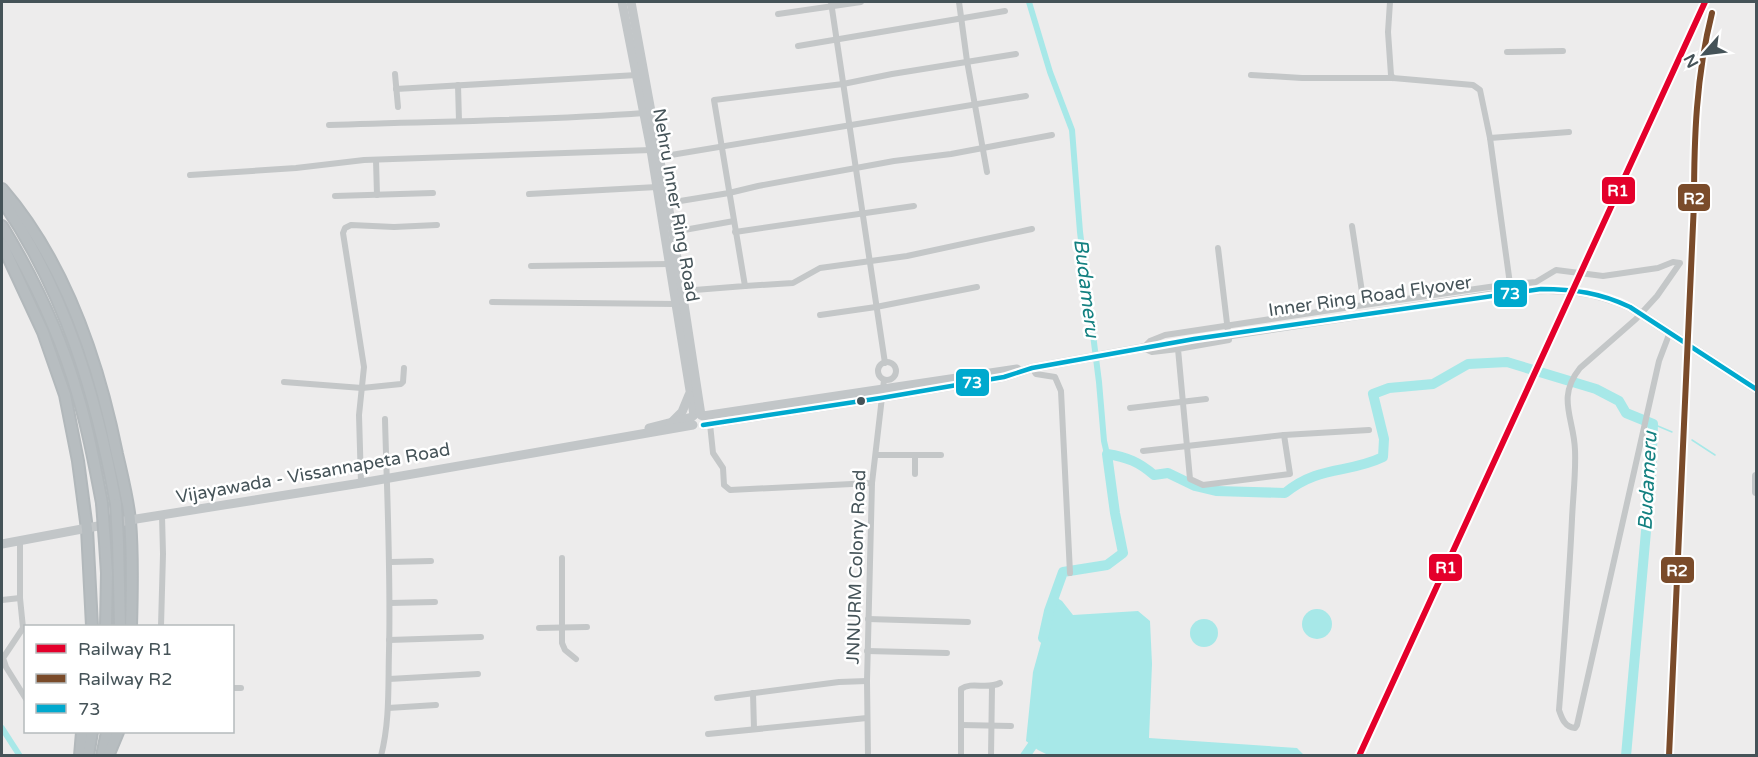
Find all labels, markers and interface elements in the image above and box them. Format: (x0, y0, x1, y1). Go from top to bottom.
north arrow (1674, 24, 1734, 84)
text: N (1680, 50, 1703, 71)
street label: Nehru Inner Ring Road (648, 107, 704, 303)
line badge: R1 (1601, 176, 1636, 205)
text: R1 (1607, 181, 1629, 201)
line badge: R2 (1677, 183, 1711, 212)
text: R2 (1683, 189, 1705, 209)
water label: Budameru (1068, 237, 1104, 341)
street label: Inner Ring Road Flyover (1267, 271, 1473, 321)
line badge: 73 (1493, 279, 1528, 308)
text: 73 (1500, 284, 1520, 304)
line badge: 73 (955, 368, 990, 397)
text: 73 (962, 373, 982, 393)
unlabelled marker (855, 395, 867, 407)
water label: Budameru (1633, 429, 1663, 531)
street label: Vijayawada - Vissannapeta Road (174, 438, 452, 508)
street label: JNNURM Colony Road (842, 469, 870, 665)
line badge: R1 (1428, 553, 1463, 582)
line badge: R2 (1660, 556, 1695, 584)
text: R1 (1435, 558, 1457, 578)
text: R2 (1666, 561, 1688, 581)
legend (24, 625, 234, 733)
text: Railway R1 (78, 638, 172, 660)
text: Railway R2 (78, 668, 172, 690)
text: 73 (78, 698, 101, 720)

